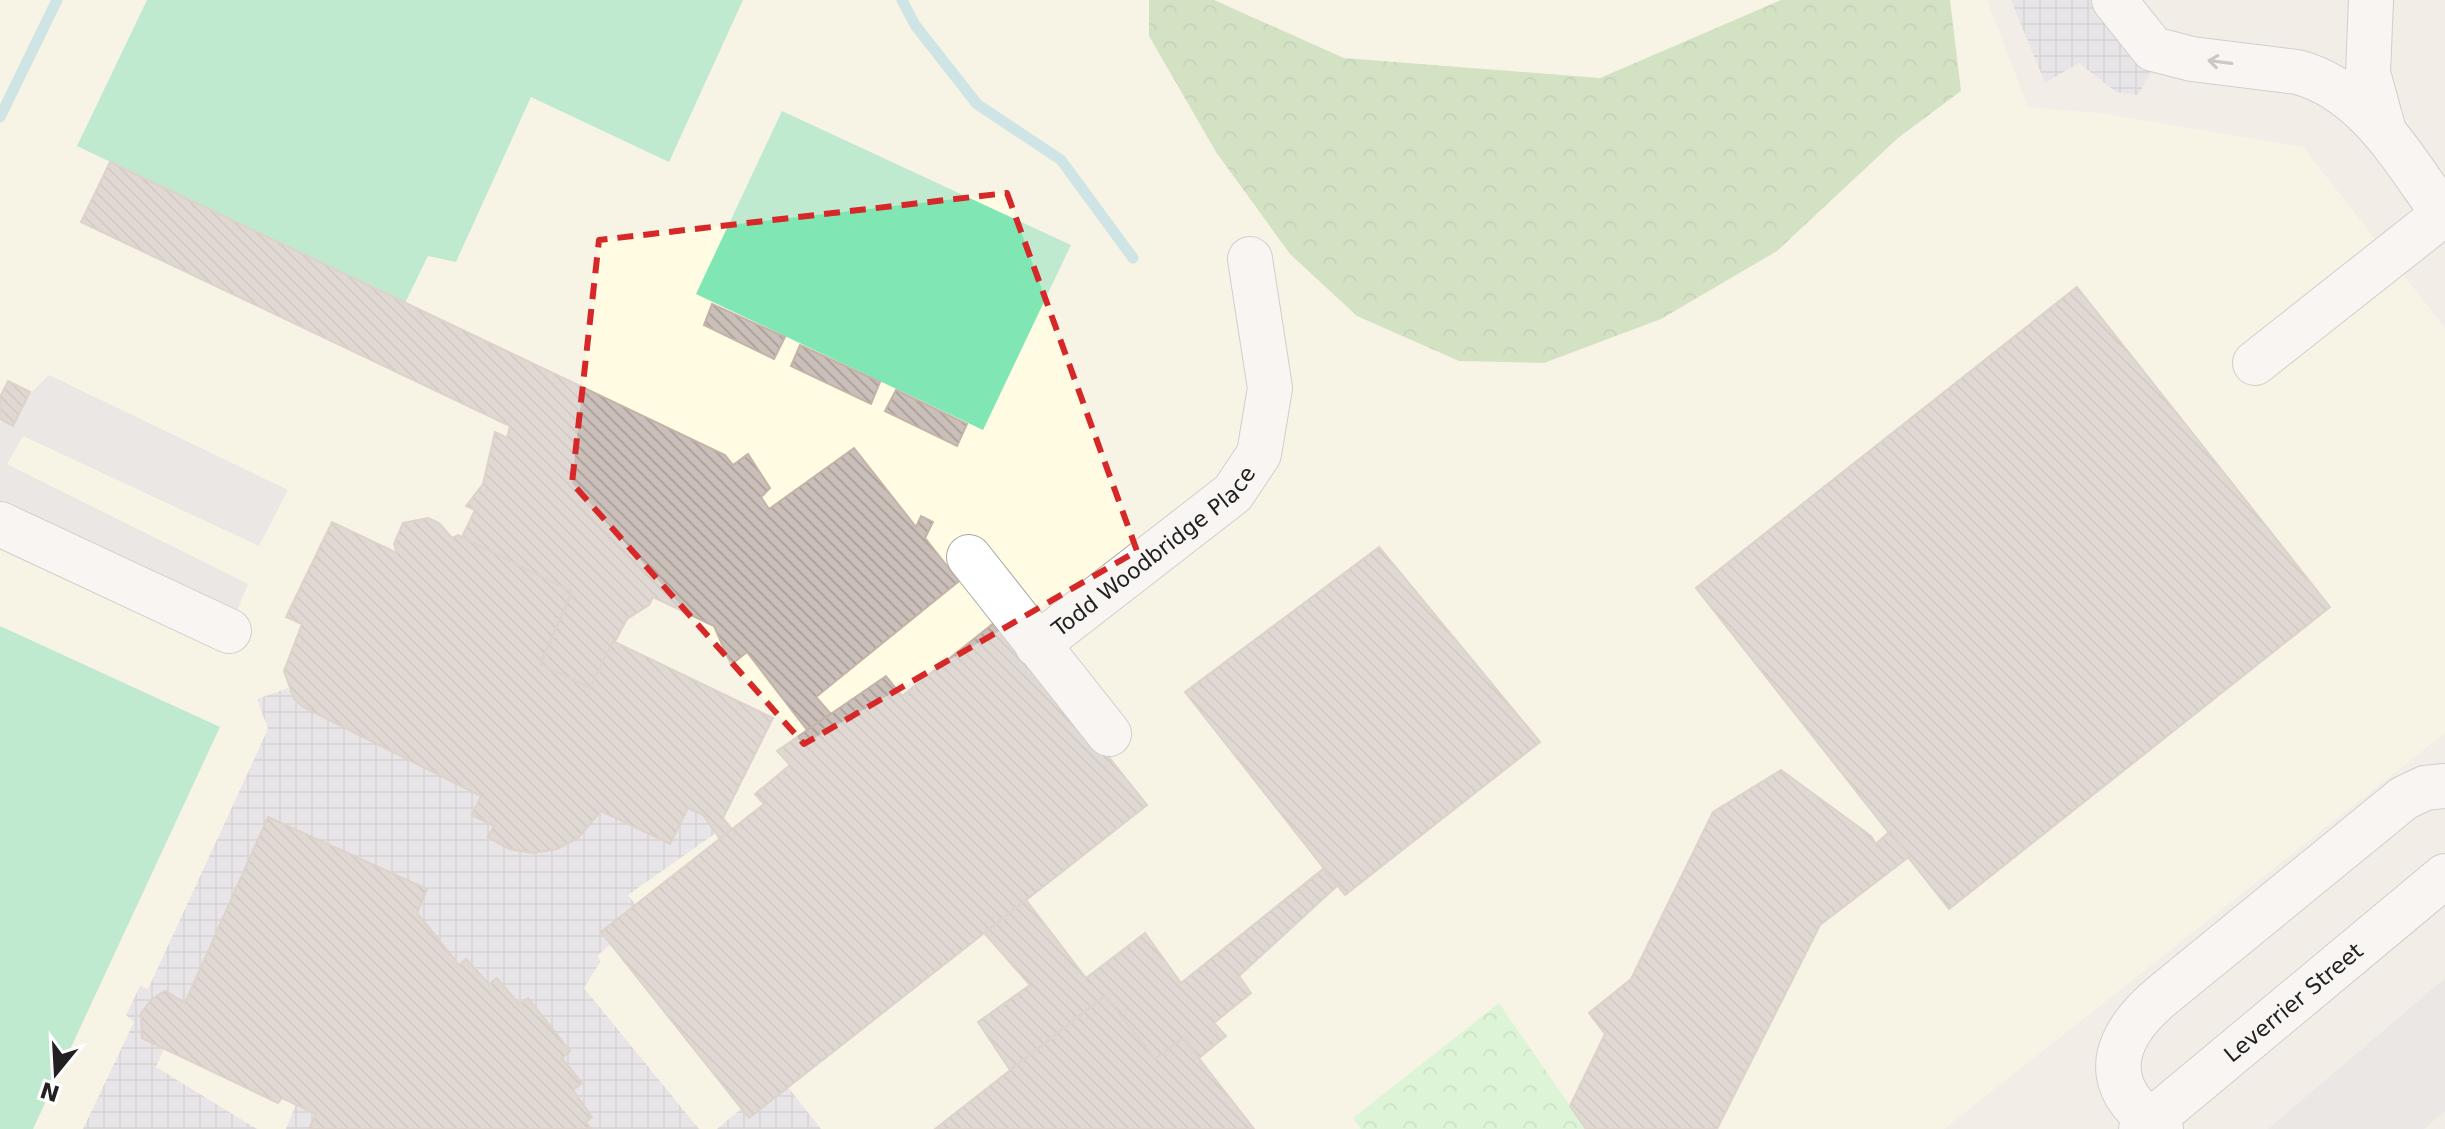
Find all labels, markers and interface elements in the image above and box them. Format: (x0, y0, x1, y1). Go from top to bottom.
one-way arrow (2208, 54, 2233, 69)
street label: Todd Woodbridge Place (1046, 462, 1260, 642)
street label: Leverrier Street (2219, 938, 2368, 1067)
north arrow (16, 1033, 96, 1113)
text: N (37, 1077, 63, 1106)

